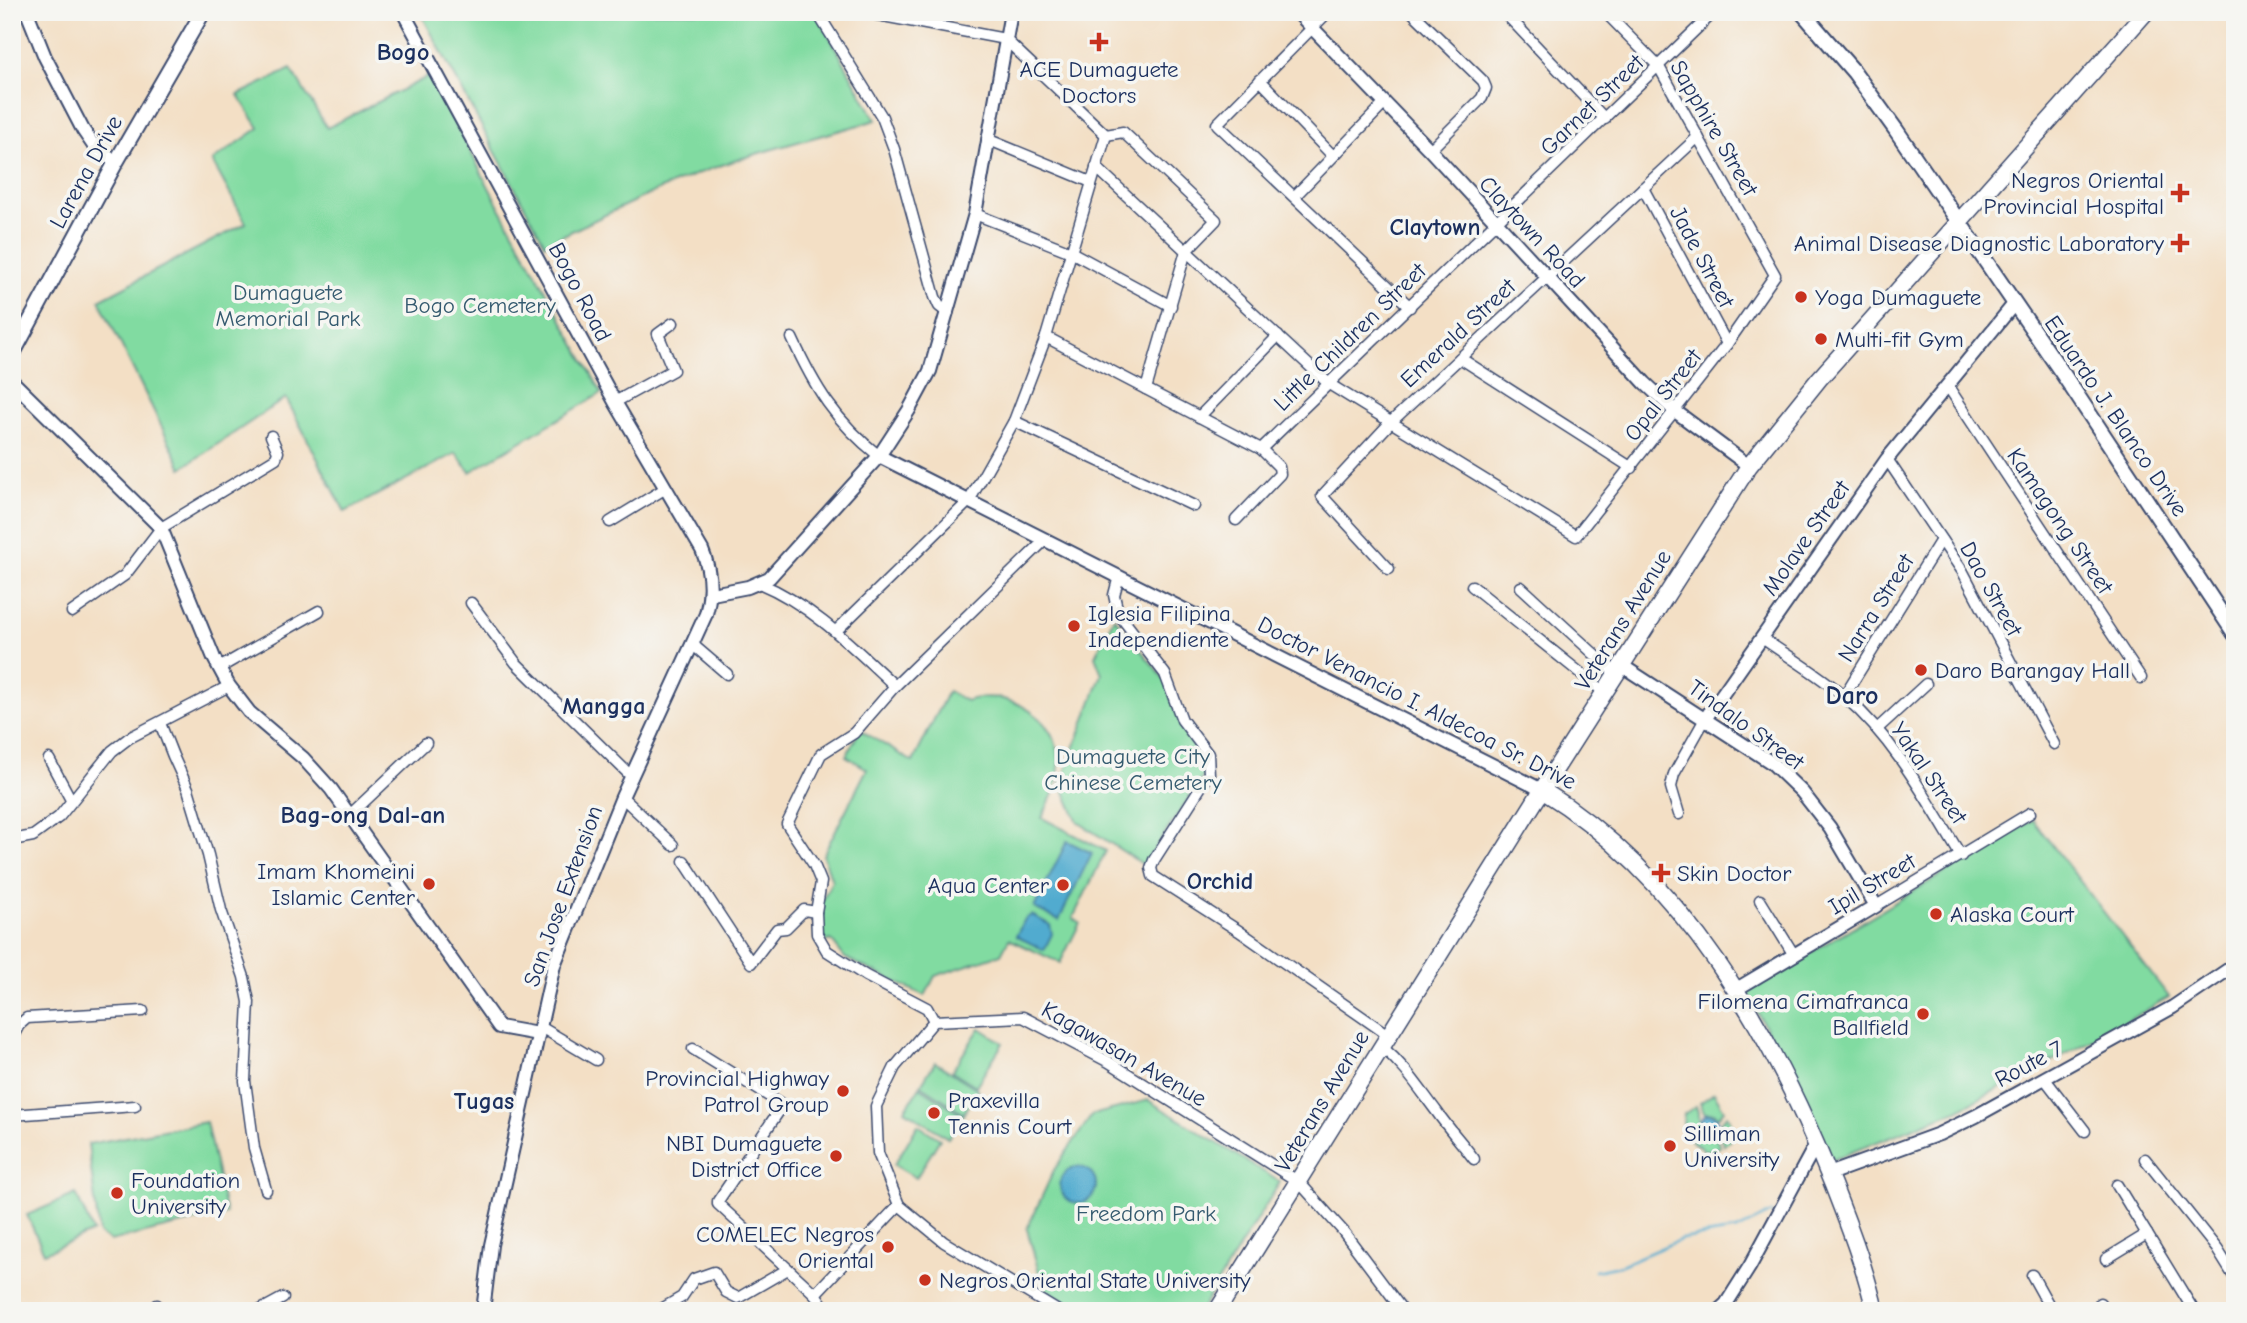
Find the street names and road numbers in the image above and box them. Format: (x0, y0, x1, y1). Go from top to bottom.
street label: Garnet Street (1535, 48, 1650, 161)
street label: Sapphire Street (1664, 55, 1764, 202)
street label: Larena Drive (44, 111, 128, 233)
street label: Claytown Road (1473, 170, 1591, 294)
street label: Jade Street (1664, 201, 1741, 314)
street label: Bogo Road (543, 238, 617, 346)
street label: Little Children Street (1268, 256, 1433, 417)
street label: Emerald Street (1395, 272, 1522, 393)
street label: Eduardo J. Blanco Drive (2039, 311, 2193, 521)
street label: Opal Street (1619, 343, 1708, 446)
street label: Kamagong Street (2001, 443, 2120, 600)
street label: Molave Street (1756, 474, 1856, 601)
street label: Dao Street (1954, 537, 2029, 642)
street label: Veterans Avenue (1569, 545, 1677, 695)
street label: Narra Street (1832, 548, 1921, 667)
street label: Doctor Venancio I. Aldecoa Sr. Drive (1253, 611, 1581, 795)
street label: Tindalo Street (1683, 674, 1810, 777)
street label: Yakal Street (1885, 717, 1974, 830)
street label: San Jose Extension (518, 802, 608, 990)
street label: Ipil Street (1824, 847, 1922, 920)
street label: Kagawasan Avenue (1037, 996, 1211, 1112)
street label: Veterans Avenue (1269, 1025, 1375, 1177)
street label: Route 7 (1990, 1035, 2068, 1093)

